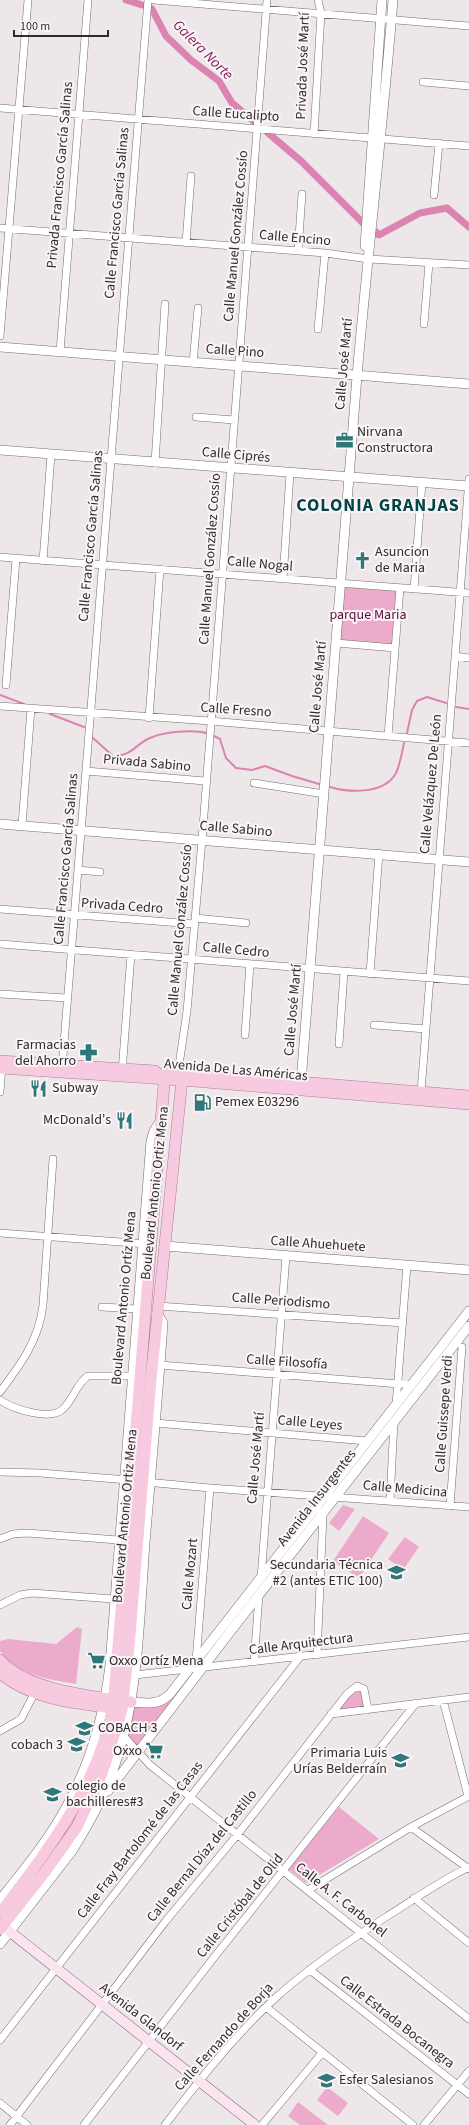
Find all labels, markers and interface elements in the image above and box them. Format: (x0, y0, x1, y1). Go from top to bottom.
street label: Privada José Martí (291, 11, 315, 120)
scale bar (14, 12, 108, 38)
water label: Galera Norte (168, 15, 238, 85)
text: 100 m (20, 18, 50, 35)
street label: Privada Francisco García Salinas (42, 81, 78, 269)
street label: Calle Eucalipto (192, 101, 280, 127)
street label: Calle Francisco García Salinas (100, 126, 134, 300)
street label: Calle Manuel González Cossío (219, 149, 253, 323)
street label: Calle Encino (258, 225, 332, 251)
street label: Calle José Martí (330, 317, 358, 411)
street label: Calle Pino (205, 339, 265, 363)
place label: Nirvana Constructora (357, 422, 433, 458)
office icon: Nirvana Constructora (334, 430, 354, 450)
street label: Calle Ciprés (201, 442, 271, 468)
street label: Calle Francisco García Salinas (74, 449, 108, 623)
street label: Calle Manuel González Cossío (194, 473, 226, 645)
district label: COLONIA GRANJAS (296, 493, 460, 518)
place label: Asuncion de Maria (375, 542, 429, 578)
church icon: Asuncion de Maria (352, 550, 372, 570)
street label: Calle Nogal (226, 551, 294, 577)
park label: parque Maria (329, 605, 407, 625)
street label: Calle José Martí (304, 640, 332, 734)
street label: Calle Fresno (200, 698, 272, 722)
street label: Calle Velázquez De León (415, 713, 447, 855)
street label: Privada Sabino (102, 749, 192, 777)
street label: Calle Francisco García Salinas (49, 772, 83, 946)
street label: Calle Sabino (199, 816, 273, 842)
street label: Calle Manuel González Cossío (163, 843, 197, 1017)
street label: Privada Cedro (80, 893, 164, 919)
street label: Calle Cedro (202, 937, 270, 963)
street label: Calle José Martí (279, 963, 307, 1057)
place label: Farmacias del Ahorro (15, 1035, 76, 1071)
pharmacy icon: Farmacias del Ahorro (79, 1043, 99, 1063)
street label: Avenida De Las Américas (163, 1054, 309, 1086)
restaurant icon: Subway (29, 1078, 49, 1098)
place label: Subway (52, 1078, 99, 1098)
fuel station icon: Pemex E03296 (192, 1092, 212, 1112)
place label: Pemex E03296 (215, 1092, 299, 1112)
street label: Boulevard Antonio Ortiz Mena (136, 1105, 174, 1281)
place label: McDonald's (43, 1110, 111, 1130)
restaurant icon: McDonald's (114, 1110, 134, 1130)
street label: Boulevard Antonio Ortíz Mena (106, 1210, 142, 1386)
street label: Calle Ahuehuete (270, 1231, 366, 1257)
street label: Calle Periodismo (231, 1288, 331, 1314)
street label: Calle Filosofía (246, 1349, 328, 1375)
street label: Calle Guissepe Verdi (430, 1355, 458, 1473)
street label: Calle Leyes (277, 1410, 343, 1436)
street label: Calle José Martí (242, 1411, 270, 1505)
street label: Boulevard Antonio Ortiz Mena (107, 1428, 143, 1604)
street label: Avenida Insurgentes (273, 1445, 361, 1551)
street label: Calle Medicina (362, 1475, 448, 1503)
street label: Calle Mozart (177, 1537, 203, 1611)
place label: Secundaria Técnica #2 (antes ETIC 100) (270, 1555, 383, 1591)
school or university icon: Secundaria Técnica #2 (antes ETIC 100) (386, 1563, 406, 1583)
street label: Calle Arquitectura (248, 1628, 354, 1660)
supermarket icon: Oxxo Ortíz Mena (86, 1651, 106, 1671)
place label: Oxxo Ortíz Mena (109, 1651, 204, 1671)
school or university icon: COBACH 3 (75, 1718, 95, 1738)
place label: COBACH 3 (98, 1718, 158, 1738)
place label: cobach 3 (11, 1735, 63, 1755)
school or university icon: cobach 3 (66, 1735, 86, 1755)
place label: Oxxo (113, 1741, 142, 1761)
supermarket icon: Oxxo (145, 1741, 165, 1761)
place label: Primaria Luis Urías Belderraín (293, 1743, 387, 1779)
school or university icon: Primaria Luis Urías Belderraín (390, 1751, 410, 1771)
street label: Calle Fray Bartolomé de las Casas (72, 1757, 208, 1923)
place label: colegio de bachilleres#3 (66, 1776, 144, 1812)
school or university icon: colegio de bachilleres#3 (43, 1784, 63, 1804)
street label: Calle Bernal Díaz del Castillo (142, 1785, 262, 1927)
street label: Calle Cristóbal de Olid (192, 1850, 288, 1962)
street label: Calle A. F. Carbonel (291, 1858, 391, 1942)
street label: Calle Estrada Bocanegra (335, 1971, 459, 2073)
street label: Avenida Glandorf (95, 1978, 188, 2056)
street label: Calle Fernando de Borja (170, 1978, 278, 2096)
school or university icon: Esfer Salesianos (316, 2070, 336, 2090)
place label: Esfer Salesianos (339, 2070, 433, 2090)

